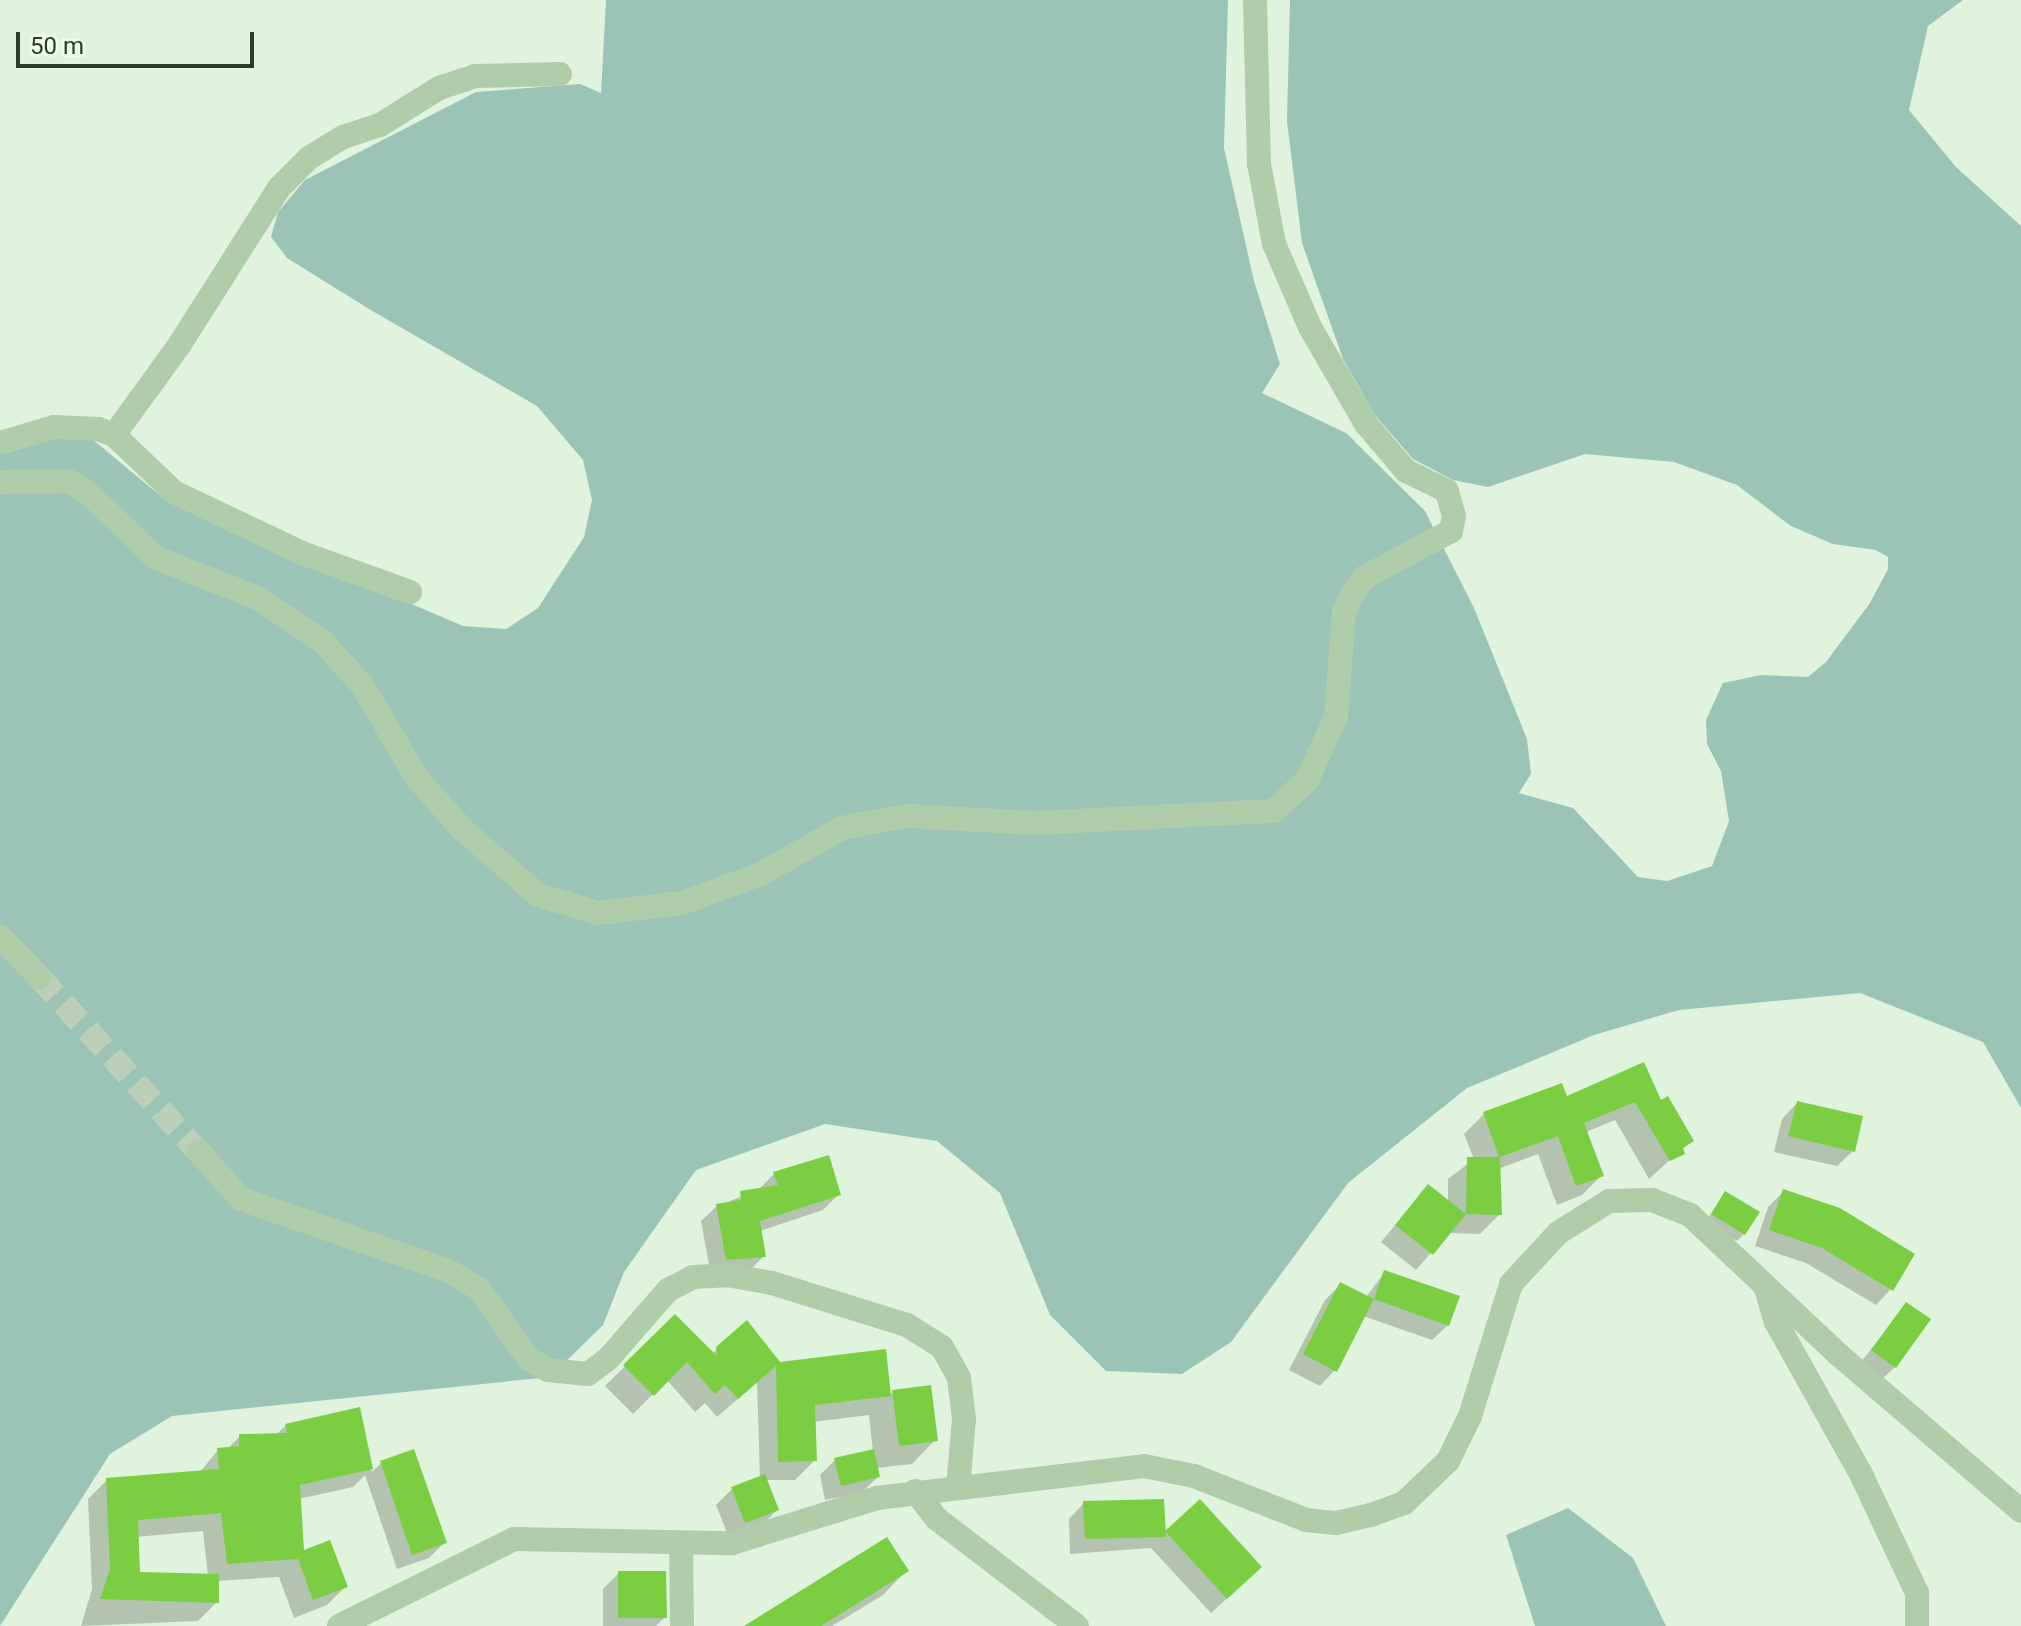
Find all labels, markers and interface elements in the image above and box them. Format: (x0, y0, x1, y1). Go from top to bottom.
scale bar (20, 16, 258, 66)
text: 50 m (30, 32, 84, 60)

